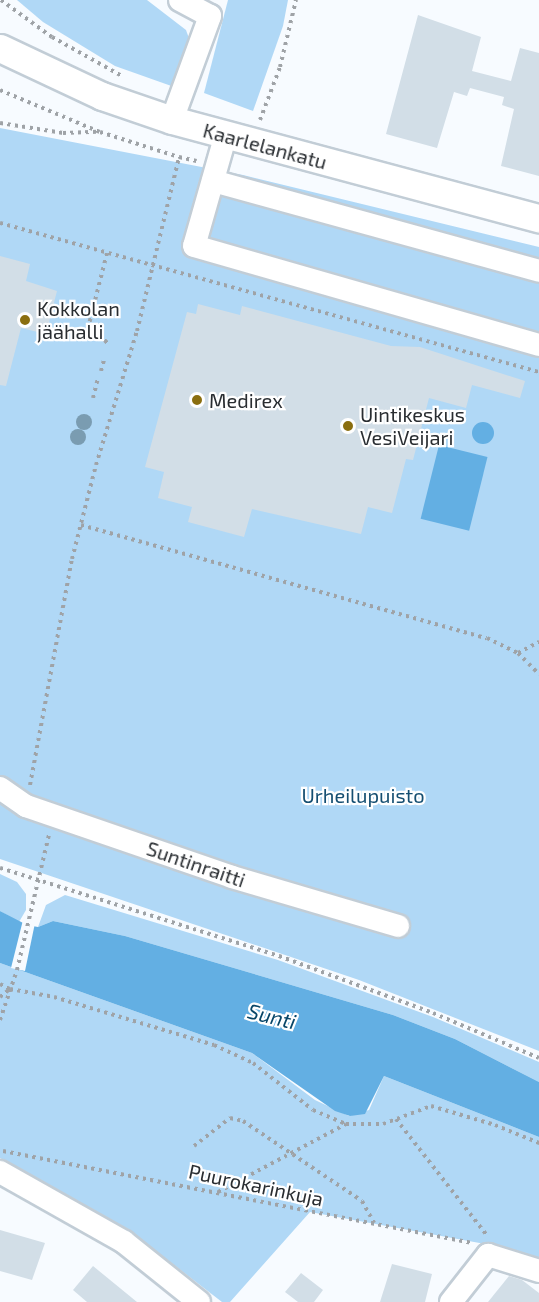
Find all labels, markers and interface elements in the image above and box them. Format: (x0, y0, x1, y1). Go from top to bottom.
street label: Kaarlelankatu (200, 118, 330, 174)
place label: Kokkolan jäähalli (37, 296, 120, 343)
marker: Kokkolan jäähalli (18, 313, 32, 327)
place label: Medirex (209, 388, 283, 412)
marker: Medirex (190, 393, 204, 407)
place label: Uintikeskus VesiVeijari (360, 402, 465, 449)
marker: Uintikeskus VesiVeijari (341, 419, 355, 433)
park label: Urheilupuisto (301, 783, 425, 807)
street label: Suntinraitti (144, 836, 248, 892)
water label: Sunti (245, 998, 299, 1034)
street label: Puurokarinkuja (186, 1159, 326, 1211)

